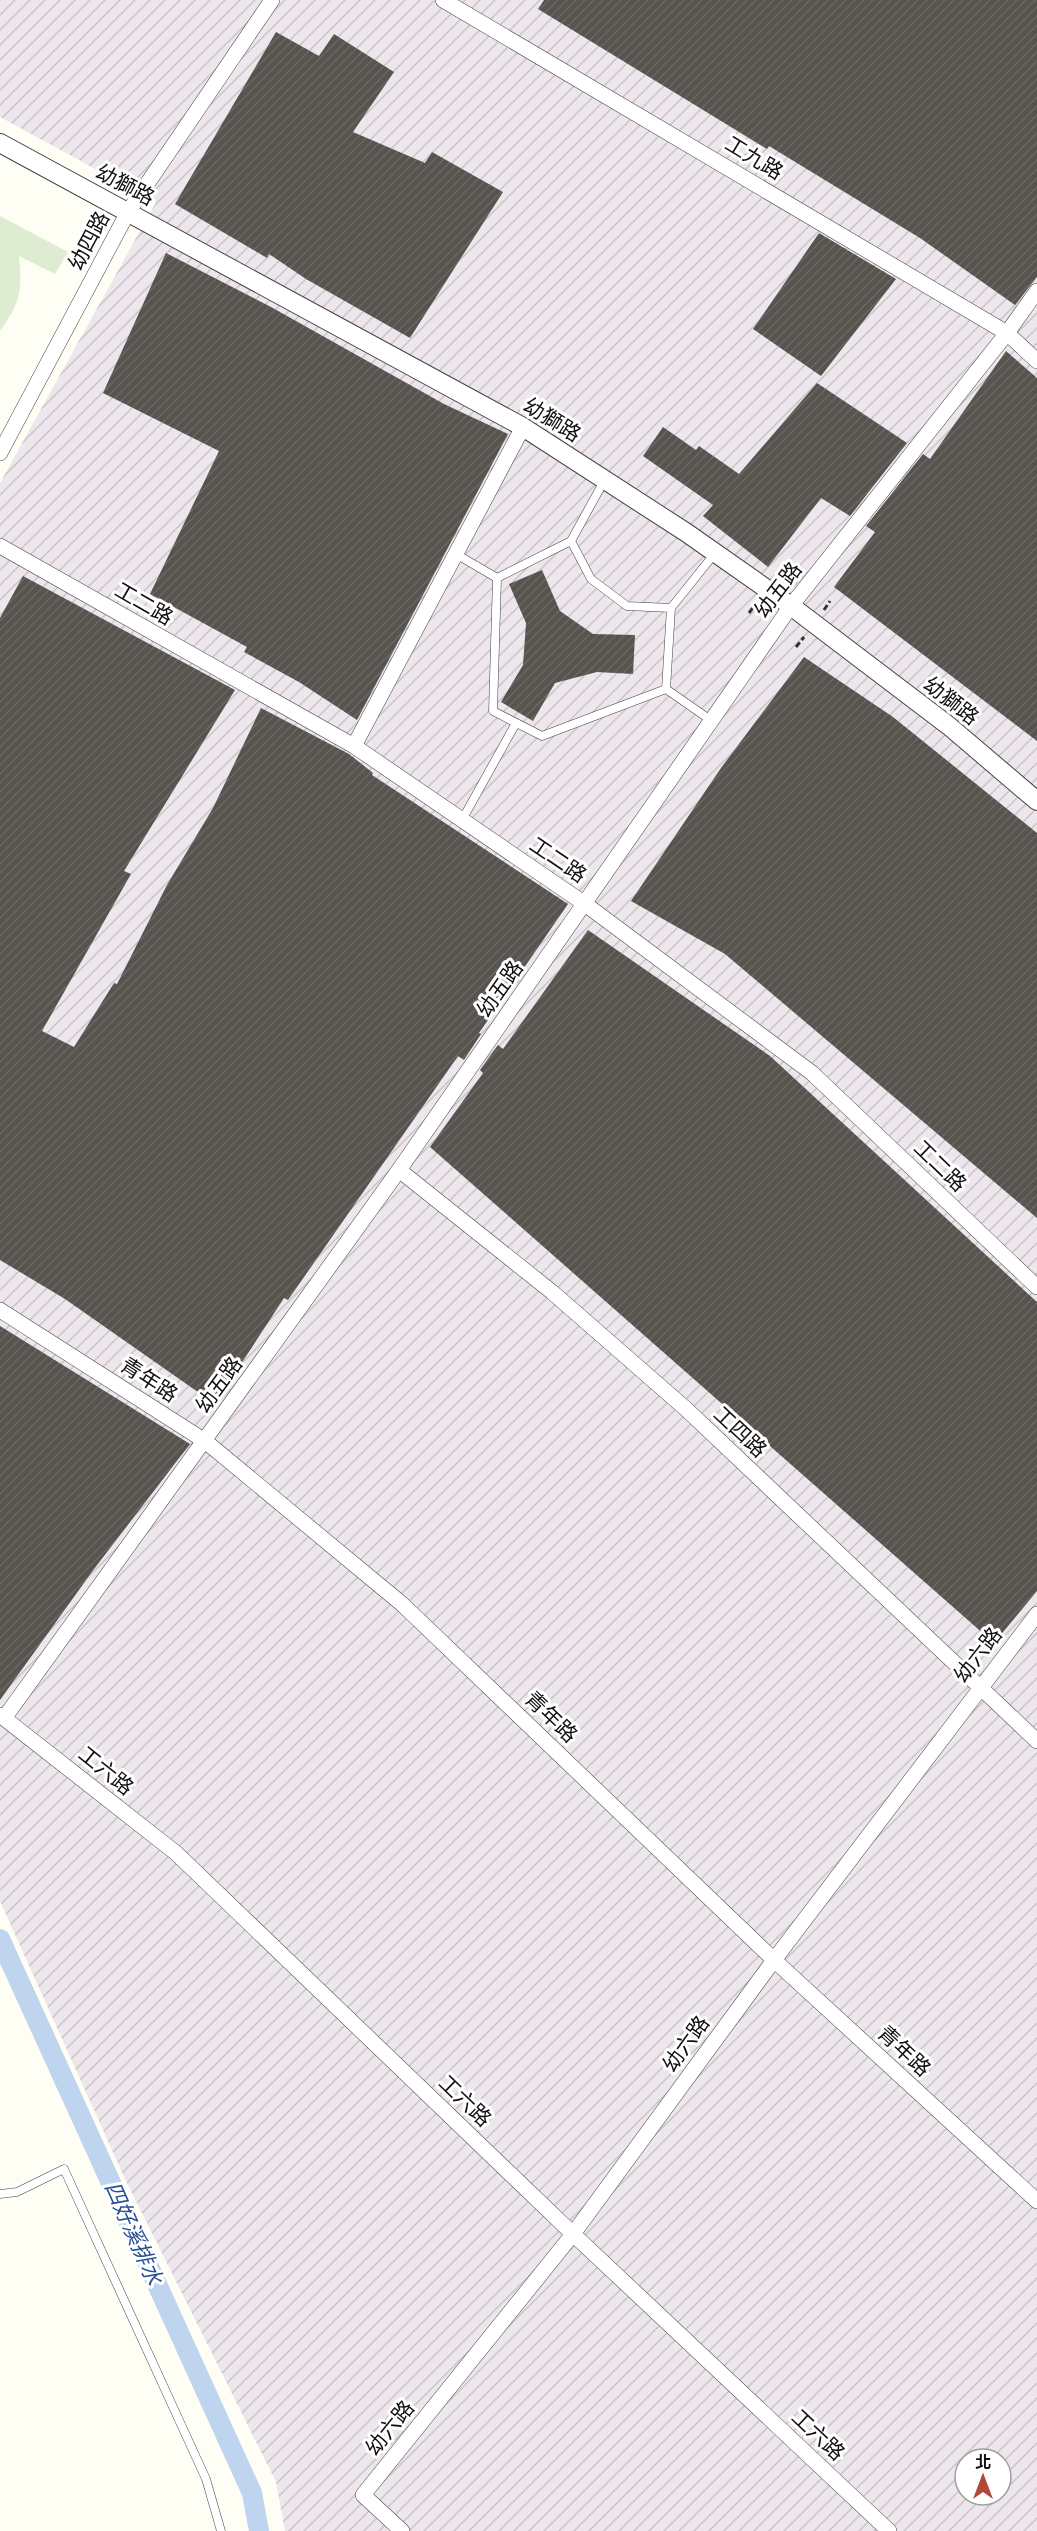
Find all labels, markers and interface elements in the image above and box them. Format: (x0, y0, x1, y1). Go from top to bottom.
street label: 工九路 (721, 131, 788, 185)
street label: 幼獅路 (92, 159, 159, 210)
street label: 幼四路 (63, 207, 114, 274)
street label: 幼獅路 (519, 392, 586, 447)
street label: 幼五路 (749, 557, 807, 622)
street label: 工二路 (111, 577, 178, 630)
street label: 幼獅路 (919, 671, 984, 730)
street label: 工二路 (525, 832, 591, 888)
street label: 幼五路 (471, 956, 528, 1022)
street label: 工二路 (909, 1135, 972, 1197)
street label: 青年路 (116, 1352, 182, 1407)
street label: 幼五路 (190, 1352, 247, 1418)
street label: 工四路 (709, 1401, 772, 1462)
street label: 幼六路 (948, 1622, 1007, 1687)
street label: 青年路 (520, 1686, 583, 1748)
street label: 工六路 (74, 1741, 139, 1800)
street label: 幼六路 (657, 2011, 714, 2077)
street label: 青年路 (873, 2020, 936, 2081)
street label: 工六路 (434, 2070, 497, 2132)
water label: 四好溪排水 (99, 2177, 169, 2290)
street label: 幼六路 (360, 2395, 419, 2460)
street label: 工六路 (787, 2404, 850, 2465)
north arrow (953, 2447, 1013, 2507)
text: 北 (975, 2453, 991, 2472)

